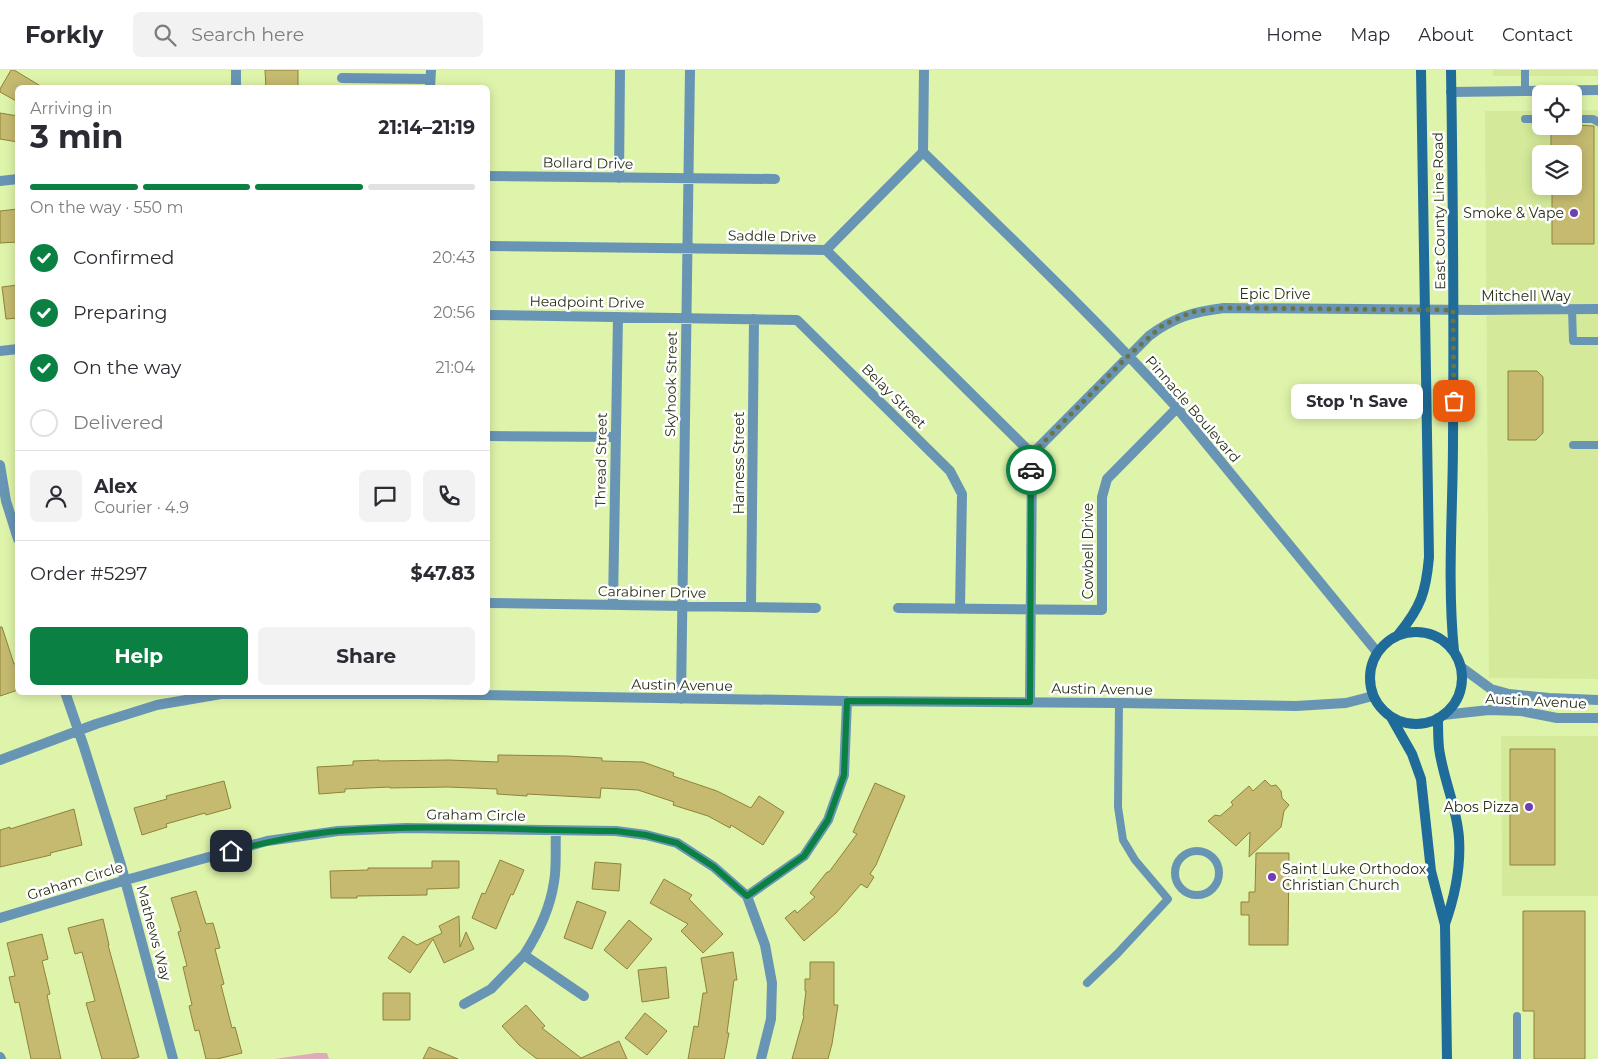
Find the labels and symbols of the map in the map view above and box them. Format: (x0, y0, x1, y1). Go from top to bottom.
street label: East County Line Road (1429, 132, 1449, 290)
street label: Bollard Drive (543, 153, 633, 173)
place label: Smoke & Vape (1463, 204, 1564, 222)
marker: Smoke & Vape (1568, 207, 1580, 219)
street label: Saddle Drive (728, 226, 816, 246)
street label: Epic Drive (1240, 285, 1310, 303)
street label: Mitchell Way (1481, 287, 1571, 305)
street label: Headpoint Drive (529, 292, 645, 312)
street label: Skyhook Street (661, 331, 681, 437)
street label: Pinnacle Boulevard (1142, 352, 1244, 466)
street label: Belay Street (858, 360, 930, 432)
pin (1433, 380, 1475, 422)
callout: Stop 'n Save (1292, 384, 1424, 418)
street label: Harness Street (730, 411, 748, 514)
street label: Thread Street (591, 412, 611, 508)
courier (1006, 445, 1056, 495)
street label: Cowbell Drive (1079, 503, 1097, 599)
street label: Carabiner Drive (598, 582, 706, 602)
street label: Austin Avenue (631, 675, 733, 695)
street label: Austin Avenue (1051, 679, 1153, 699)
street label: Austin Avenue (1485, 689, 1587, 713)
place label: Abos Pizza (1444, 798, 1519, 816)
marker: Abos Pizza (1523, 801, 1535, 813)
street label: Graham Circle (426, 805, 526, 825)
pin (210, 830, 252, 872)
street label: Graham Circle (25, 858, 125, 904)
place label: Saint Luke Orthodox Christian Church (1282, 860, 1427, 894)
marker: Saint Luke Orthodox Christian Church (1266, 871, 1278, 883)
street label: Mathews Way (133, 883, 176, 983)

